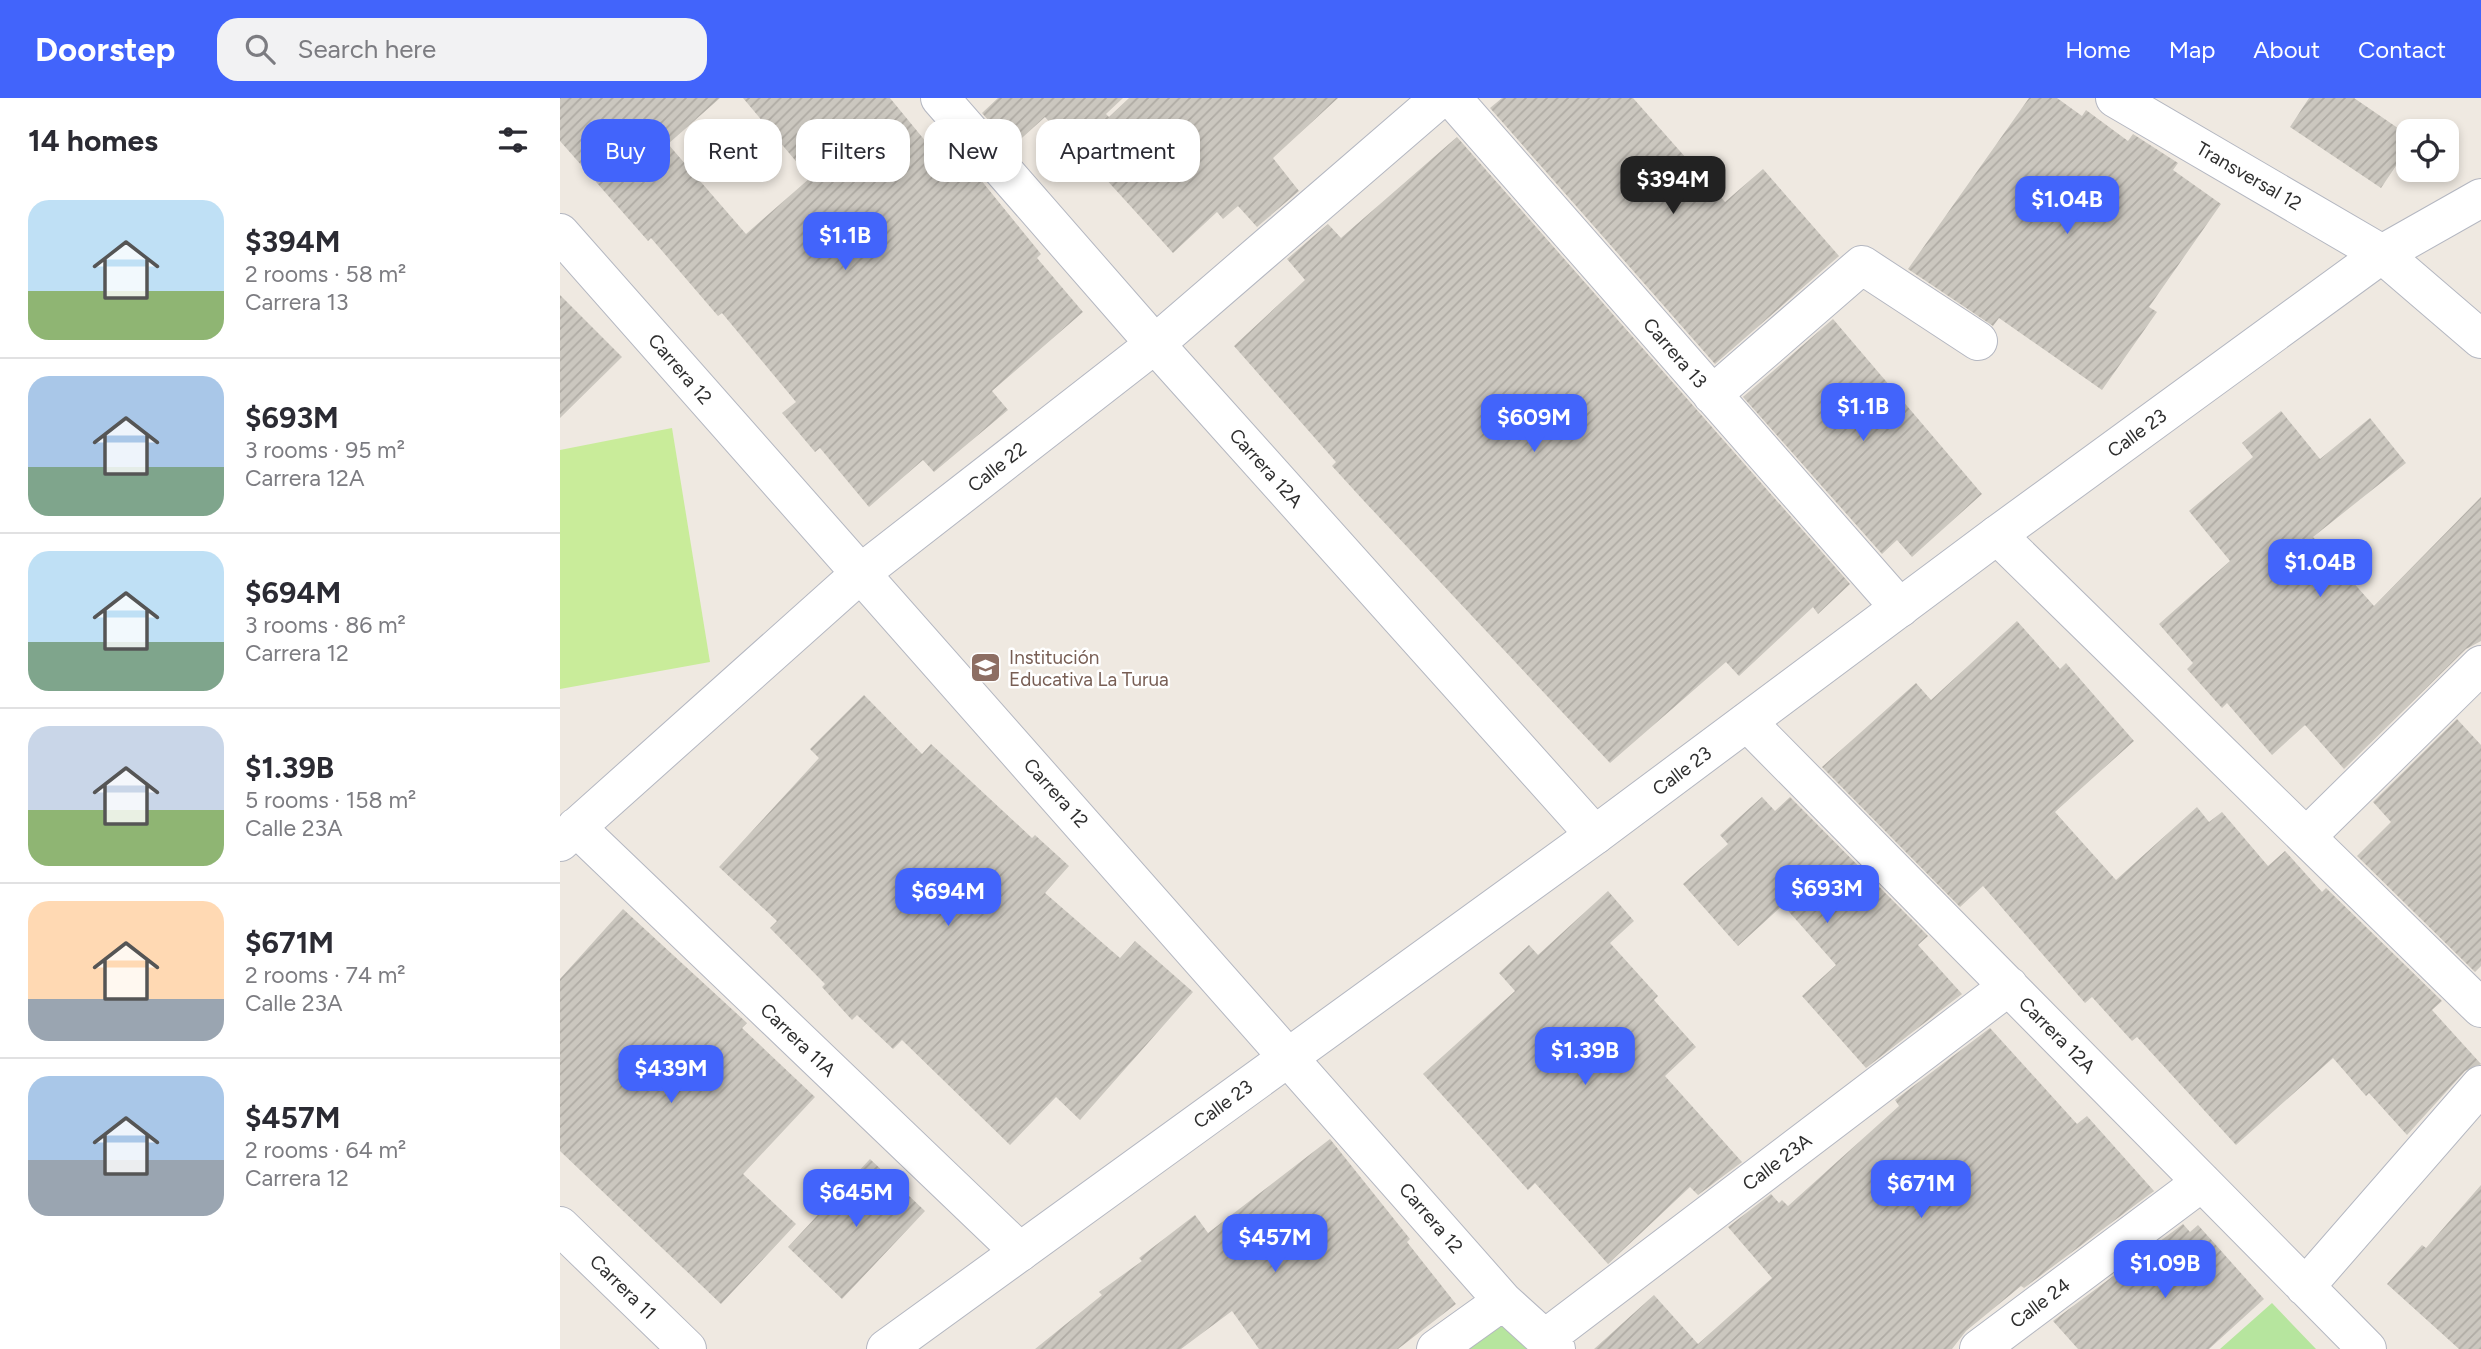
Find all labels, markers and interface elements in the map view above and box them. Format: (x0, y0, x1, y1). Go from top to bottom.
search box (217, 18, 707, 81)
text: Doorstep (35, 30, 175, 69)
icon: search (241, 30, 279, 68)
text: Search here (297, 33, 436, 65)
text: Home (2065, 35, 2131, 64)
text: Map (2169, 35, 2215, 64)
text: About (2253, 35, 2320, 64)
text: Contact (2358, 35, 2446, 64)
chip: Buy (581, 119, 670, 182)
chip: Rent (684, 119, 782, 182)
chip: Filters (796, 119, 910, 182)
chip: New (924, 119, 1022, 182)
chip: Apartment (1036, 119, 1200, 182)
map controls (2396, 119, 2459, 182)
button: locate (2396, 119, 2459, 182)
icon: filters (494, 121, 532, 159)
text: 14 homes (28, 122, 158, 159)
street label: Transversal 12 (2192, 137, 2306, 215)
pin: $394M (1624, 156, 1722, 216)
text: $394M (1636, 165, 1710, 193)
pin: $1.04B (2010, 176, 2124, 236)
text: $1.04B (2031, 185, 2103, 213)
pin: $1.1B (796, 212, 894, 272)
text: $1.1B (819, 221, 871, 249)
text: $394M (245, 223, 340, 260)
icon: home (84, 228, 168, 312)
text: 2 rooms · 58 m² (245, 260, 406, 288)
text: Carrera 13 (245, 288, 349, 316)
street label: Carrera 13 (1638, 313, 1712, 393)
street label: Carrera 12 (643, 329, 717, 409)
pin: $1.1B (1814, 384, 1912, 443)
text: $1.1B (1837, 392, 1889, 420)
pin: $609M (1485, 394, 1583, 454)
text: $693M (245, 399, 339, 436)
text: $609M (1497, 403, 1571, 431)
icon: home (84, 404, 168, 488)
street label: Calle 23 (2103, 404, 2171, 462)
street label: Carrera 12A (1224, 424, 1308, 512)
text: 3 rooms · 95 m² (245, 436, 405, 464)
street label: Calle 22 (963, 437, 1031, 497)
text: Carrera 12A (245, 464, 365, 492)
pin: $1.04B (2263, 540, 2377, 599)
text: $1.04B (2284, 548, 2356, 576)
text: $694M (245, 574, 341, 611)
icon: home (84, 579, 168, 663)
text: 3 rooms · 86 m² (245, 611, 406, 639)
text: Carrera 12 (245, 639, 349, 667)
place label: Institución Educativa La Turua (1009, 646, 1169, 691)
school or university icon: Institución Educativa La Turua (969, 651, 1003, 685)
street label: Calle 23 (1648, 741, 1716, 801)
text: $1.39B (245, 749, 334, 786)
street label: Carrera 12 (1019, 753, 1093, 833)
icon: home (84, 754, 168, 838)
text: 5 rooms · 158 m² (245, 786, 416, 814)
text: Calle 23A (245, 814, 343, 842)
pin: $693M (1778, 866, 1876, 925)
pin: $694M (899, 868, 997, 928)
text: $693M (1791, 874, 1863, 902)
text: $694M (911, 877, 985, 905)
text: $671M (245, 924, 334, 961)
icon: home (84, 929, 168, 1013)
text: 2 rooms · 74 m² (245, 961, 406, 989)
text: Calle 23A (245, 989, 343, 1017)
street label: Carrera 12A (2014, 992, 2100, 1078)
street label: Carrera 11A (755, 998, 841, 1082)
pin: $1.39B (1528, 1028, 1642, 1087)
text: $1.39B (1551, 1036, 1619, 1064)
pin: $439M (622, 1046, 720, 1105)
text: $439M (634, 1054, 708, 1082)
street label: Calle 23 (1189, 1075, 1257, 1133)
text: $457M (245, 1099, 340, 1136)
icon: home (84, 1104, 168, 1188)
street label: Calle 23A (1738, 1128, 1816, 1195)
text: 2 rooms · 64 m² (245, 1136, 406, 1164)
pin: $671M (1872, 1160, 1970, 1220)
text: Carrera 12 (245, 1164, 349, 1192)
text: $671M (1887, 1169, 1955, 1197)
pin: $645M (807, 1170, 905, 1229)
text: $645M (819, 1178, 893, 1206)
street label: Carrera 12 (1394, 1178, 1468, 1258)
pin: $457M (1226, 1214, 1324, 1274)
text: $457M (1238, 1223, 1312, 1251)
pin: $1.09B (2108, 1240, 2222, 1300)
text: $1.09B (2130, 1249, 2200, 1277)
street label: Carrera 11 (585, 1250, 661, 1324)
street label: Calle 24 (2005, 1273, 2075, 1333)

